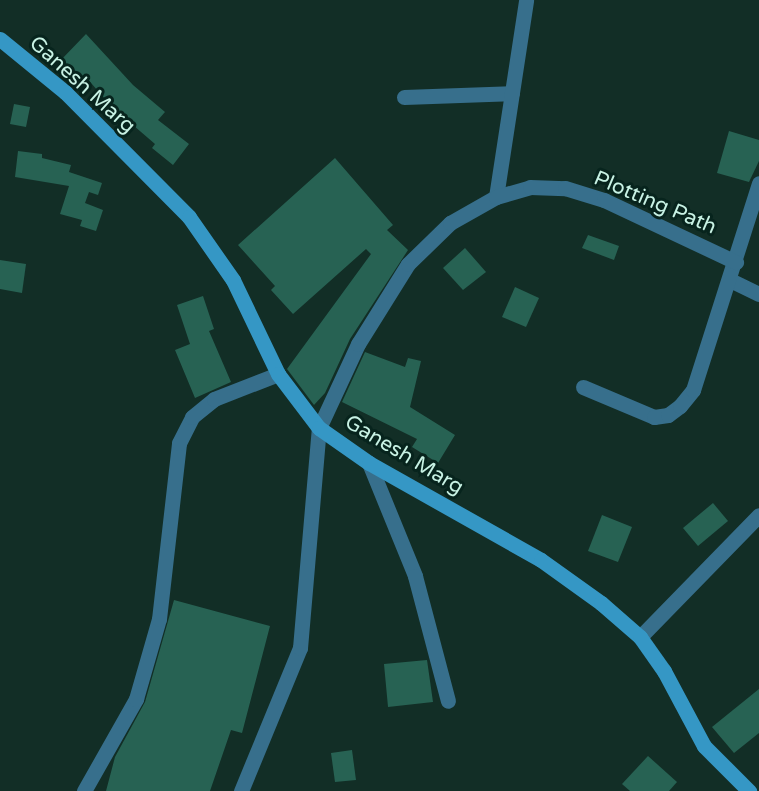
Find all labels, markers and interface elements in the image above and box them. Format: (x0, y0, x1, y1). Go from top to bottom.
street label: Ganesh Marg (24, 31, 140, 139)
street label: Plotting Path (590, 166, 720, 240)
street label: Ganesh Marg (340, 410, 468, 500)

